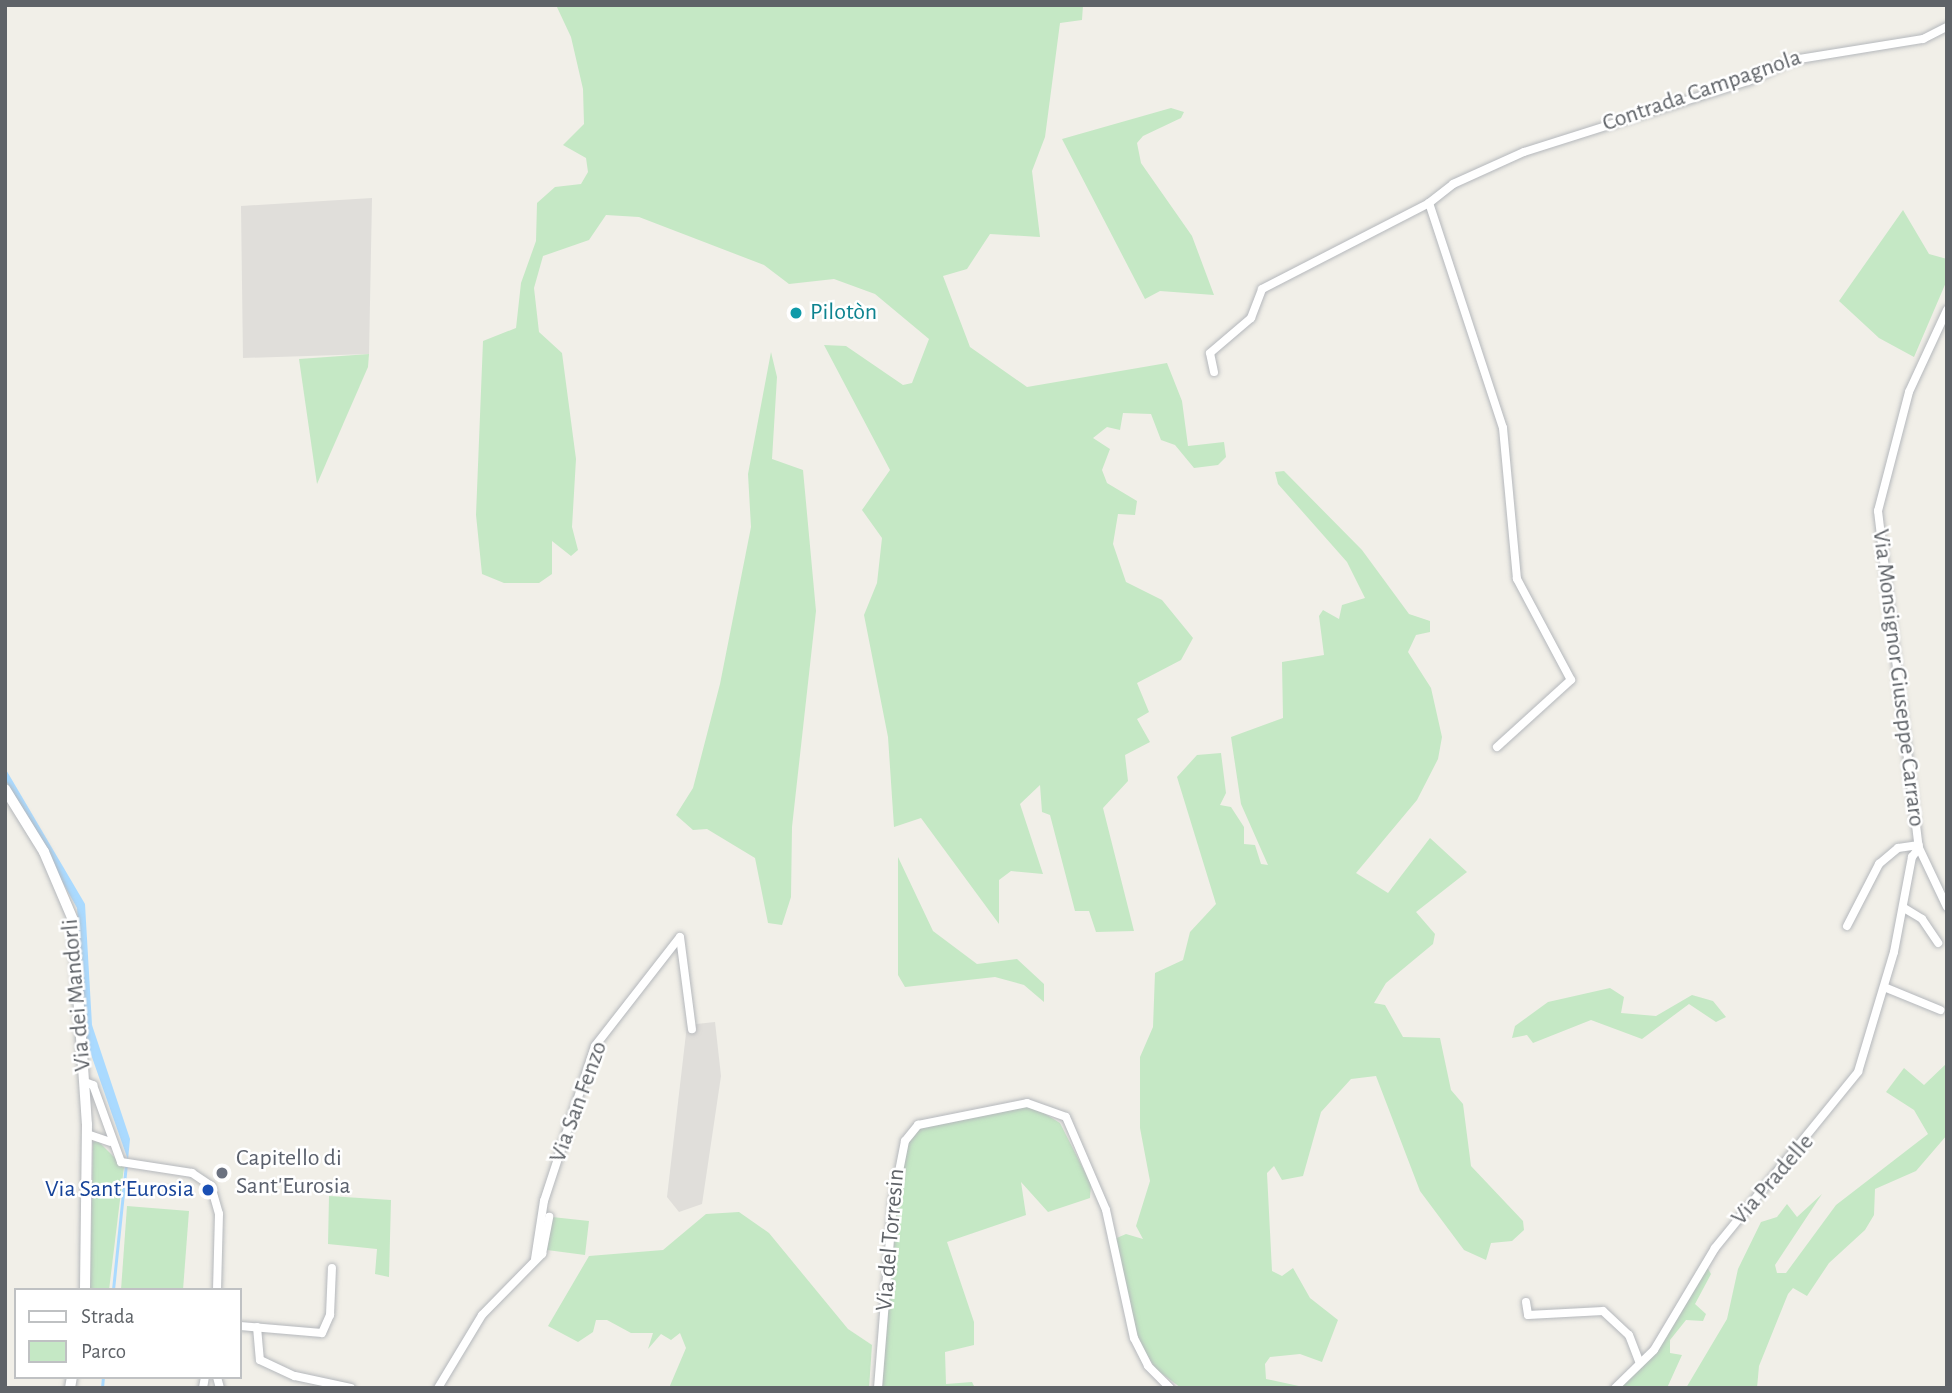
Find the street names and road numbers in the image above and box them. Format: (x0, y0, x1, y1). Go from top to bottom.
street label: Contrada Campagnola (1599, 43, 1805, 139)
street label: Via Monsignor Giuseppe Carraro (1865, 528, 1931, 828)
street label: Via dei Mandorli (56, 918, 98, 1072)
street label: Via San Fenzo (544, 1038, 614, 1166)
street label: Via Pradelle (1726, 1128, 1820, 1232)
street label: Via del Torresin (870, 1167, 912, 1313)

